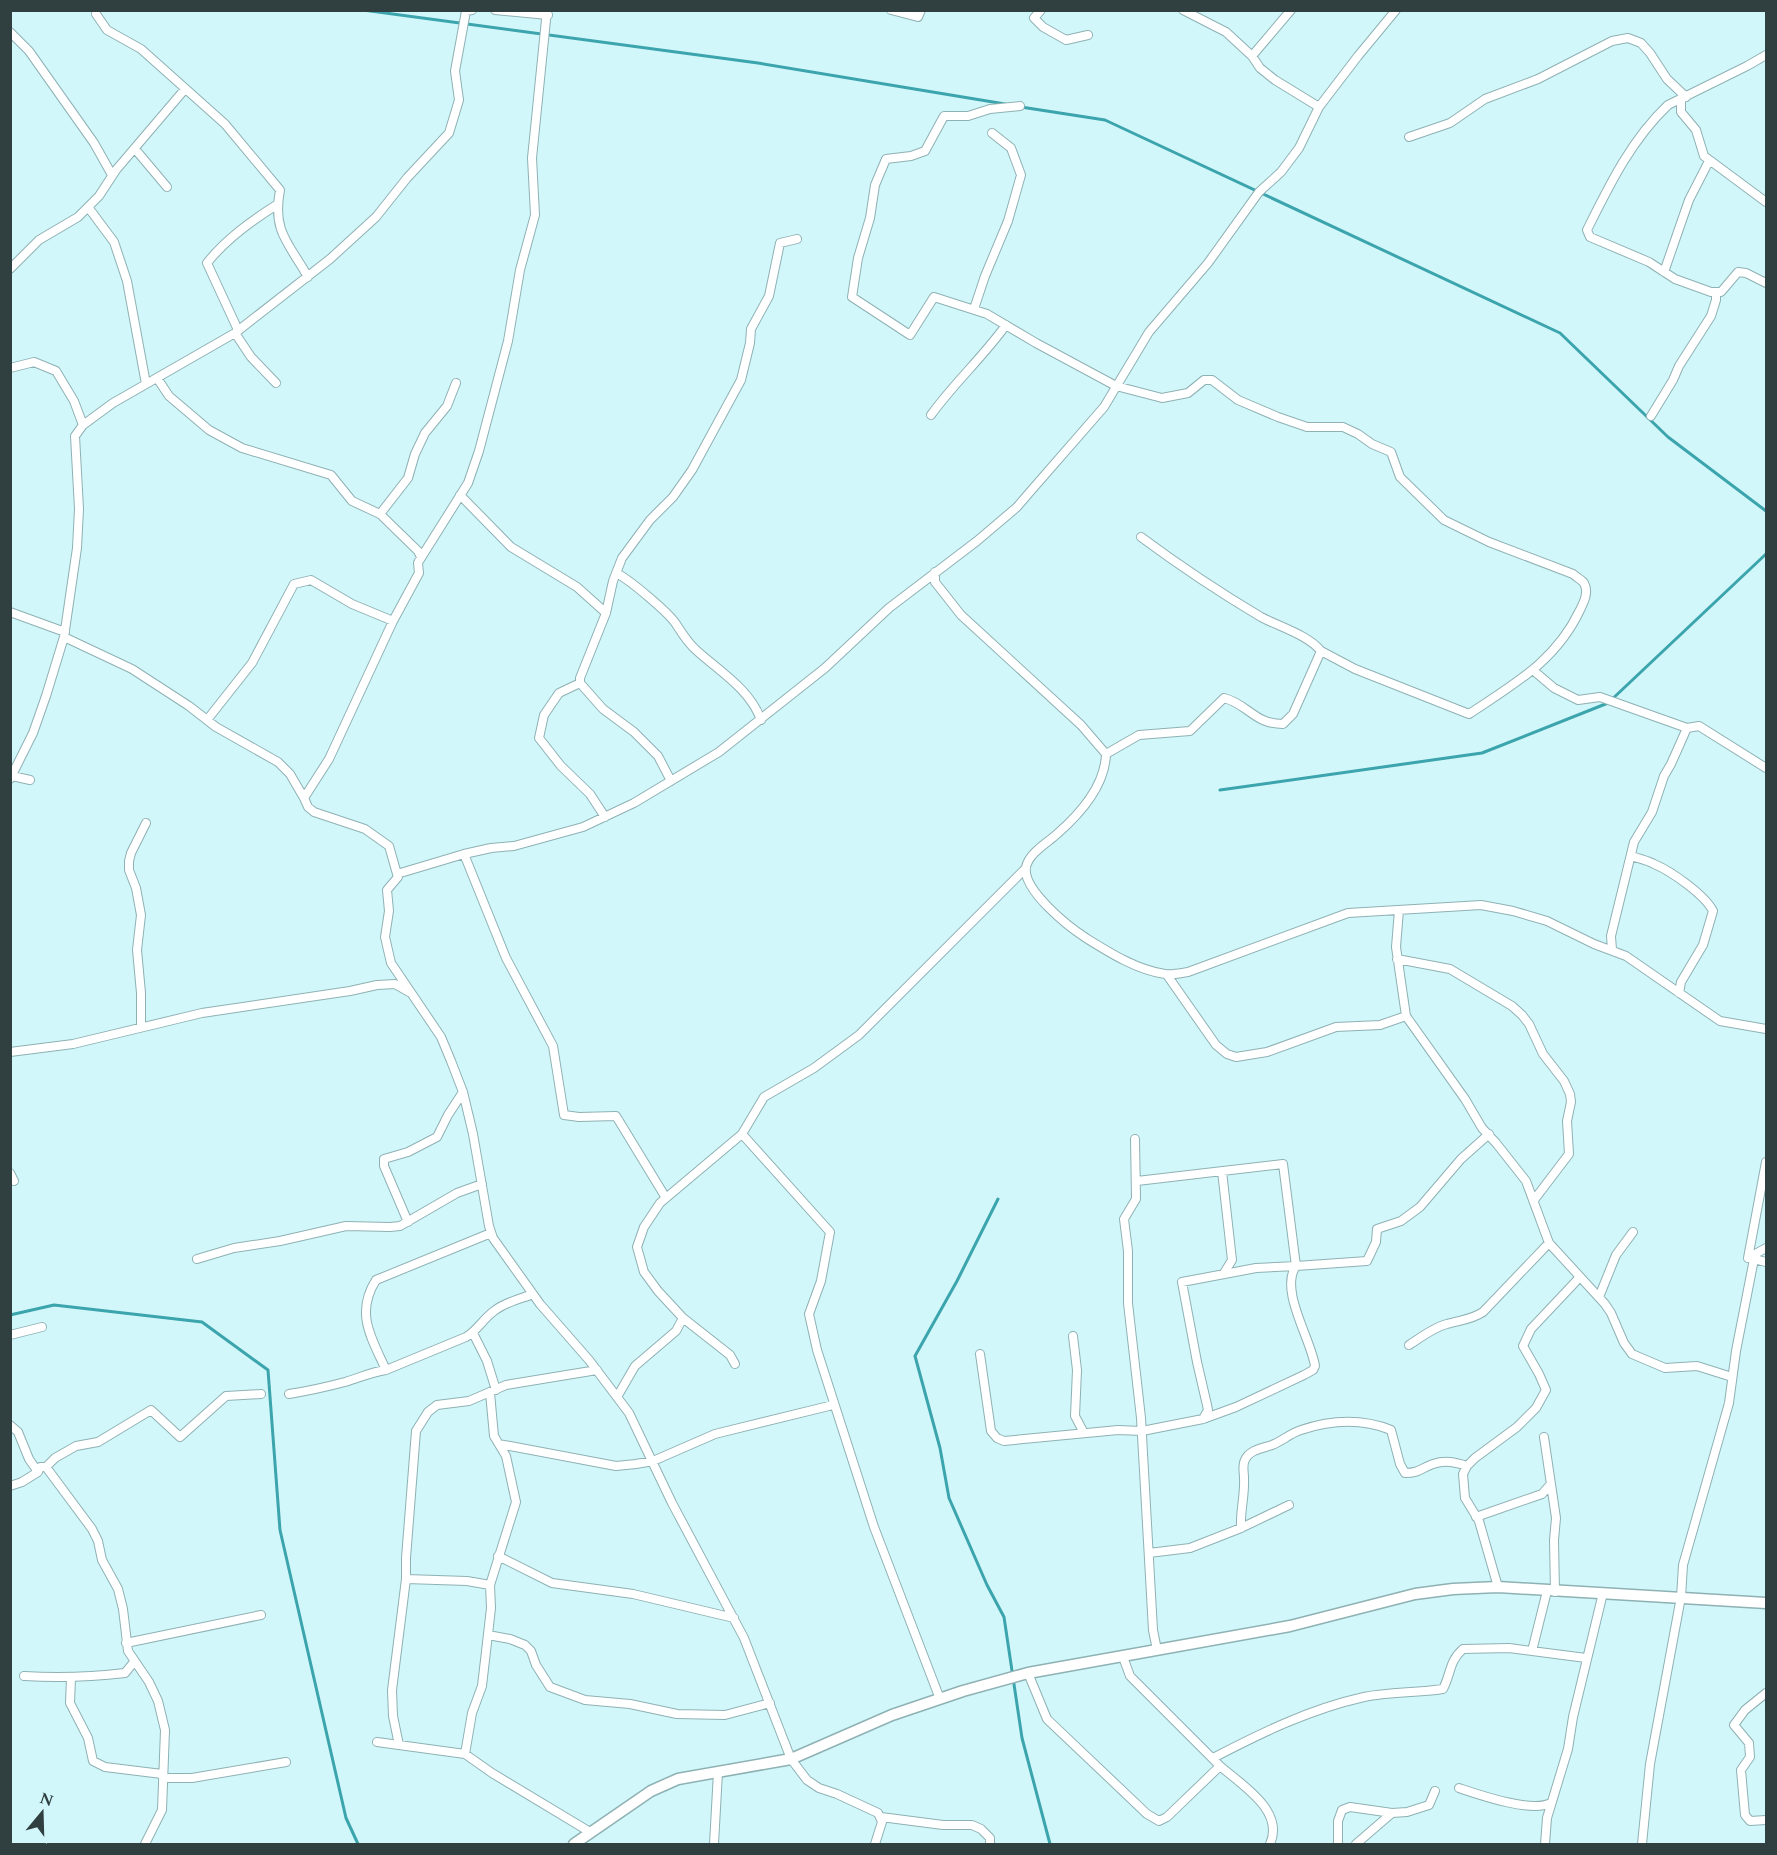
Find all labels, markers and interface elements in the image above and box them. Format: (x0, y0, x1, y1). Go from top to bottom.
north arrow (12, 1783, 72, 1843)
text: N (36, 1786, 57, 1813)

